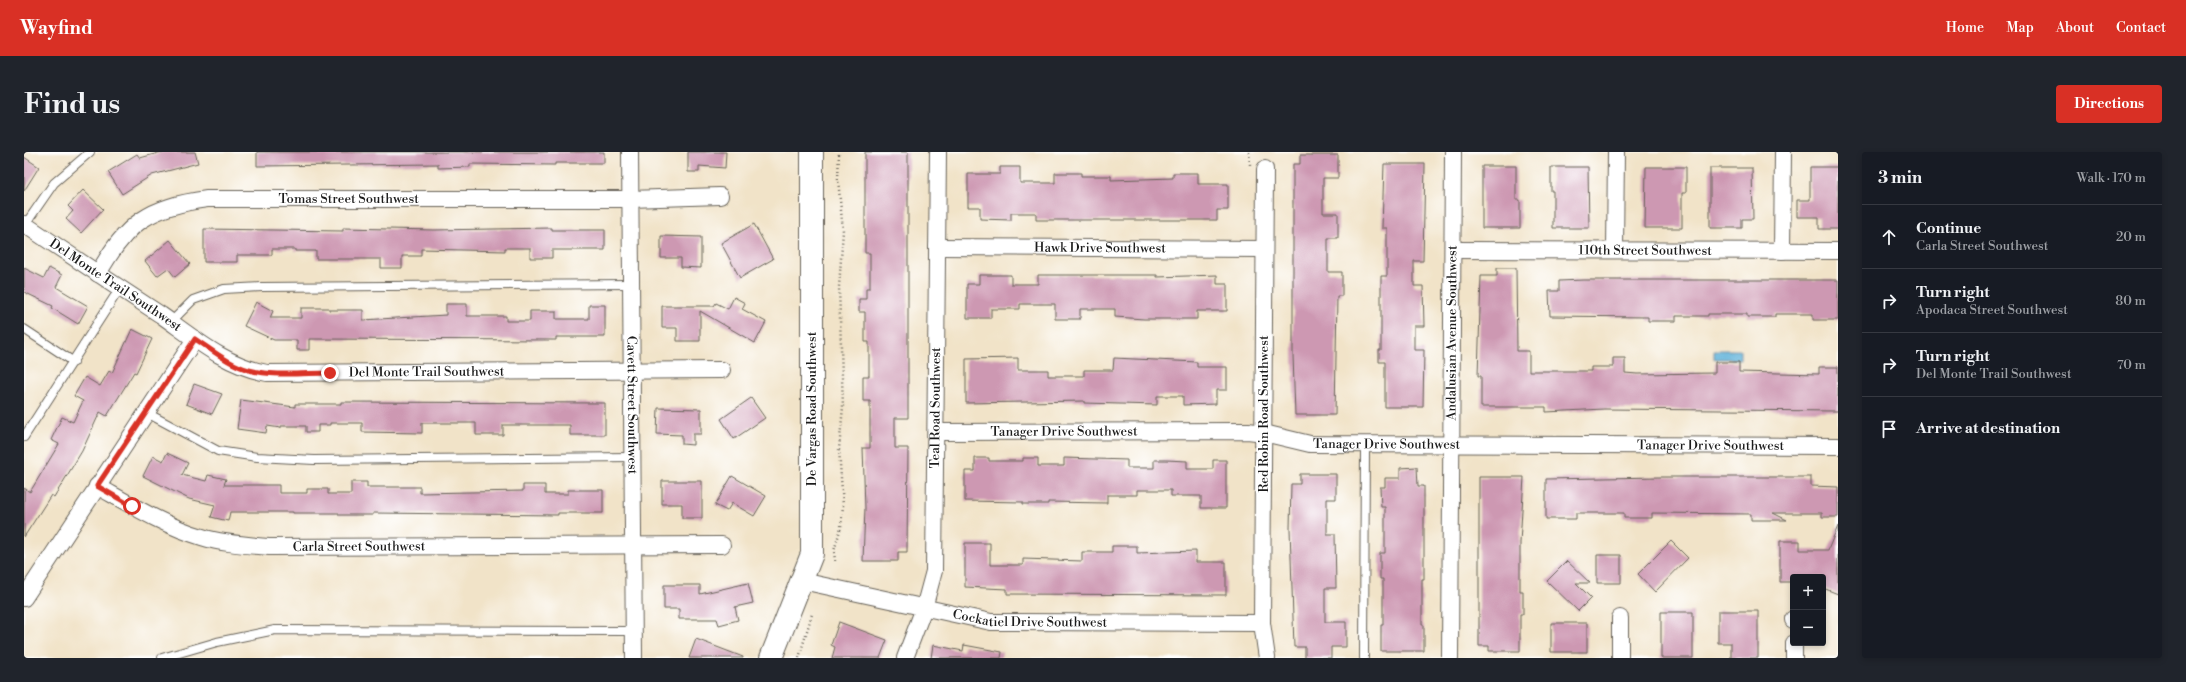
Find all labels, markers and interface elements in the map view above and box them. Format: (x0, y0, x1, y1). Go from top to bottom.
text: Wayfind (20, 16, 93, 40)
text: Home (1946, 19, 1984, 37)
text: Map (2006, 19, 2034, 37)
text: About (2056, 19, 2094, 37)
text: Contact (2116, 19, 2166, 37)
button: Directions (2056, 85, 2162, 123)
text: Find us (24, 87, 120, 122)
text: 3 min (1878, 167, 1922, 189)
text: Walk · 170 m (2076, 170, 2146, 186)
street label: Tomas Street Southwest (279, 191, 419, 207)
text: Continue (1916, 219, 1981, 238)
icon: ahead (1878, 226, 1900, 248)
text: 20 m (2116, 229, 2146, 245)
street label: Del Monte Trail Southwest (46, 235, 185, 335)
text: Carla Street Southwest (1916, 238, 2048, 254)
street label: Hawk Drive Southwest (1034, 240, 1166, 256)
street label: 110th Street Southwest (1578, 242, 1712, 259)
street label: Andalusian Avenue Southwest (1443, 245, 1460, 422)
text: Turn right (1916, 283, 1990, 302)
icon: right (1878, 290, 1900, 312)
text: 80 m (2115, 293, 2146, 309)
text: Apodaca Street Southwest (1916, 302, 2068, 318)
street label: De Vargas Road Southwest (804, 331, 820, 486)
street label: Red Robin Road Southwest (1256, 335, 1272, 493)
street label: Cavett Street Southwest (623, 336, 641, 475)
street label: Teal Road Southwest (927, 347, 944, 468)
text: Turn right (1916, 347, 1990, 366)
icon: right (1878, 354, 1900, 376)
text: 70 m (2117, 357, 2146, 373)
street label: Del Monte Trail Southwest (349, 363, 505, 380)
route end (321, 364, 339, 382)
text: Del Monte Trail Southwest (1916, 366, 2072, 382)
icon: arrive (1878, 418, 1900, 440)
text: Arrive at destination (1916, 419, 2060, 438)
street label: Tanager Drive Southwest (990, 423, 1138, 440)
street label: Tanager Drive Southwest (1313, 436, 1461, 453)
street label: Tanager Drive Southwest (1637, 437, 1785, 454)
route start (123, 497, 141, 515)
street label: Carla Street Southwest (293, 538, 426, 555)
map controls (1790, 574, 1826, 646)
button: + (1790, 574, 1826, 610)
street label: Cockatiel Drive Southwest (951, 606, 1108, 630)
button: − (1790, 610, 1826, 646)

